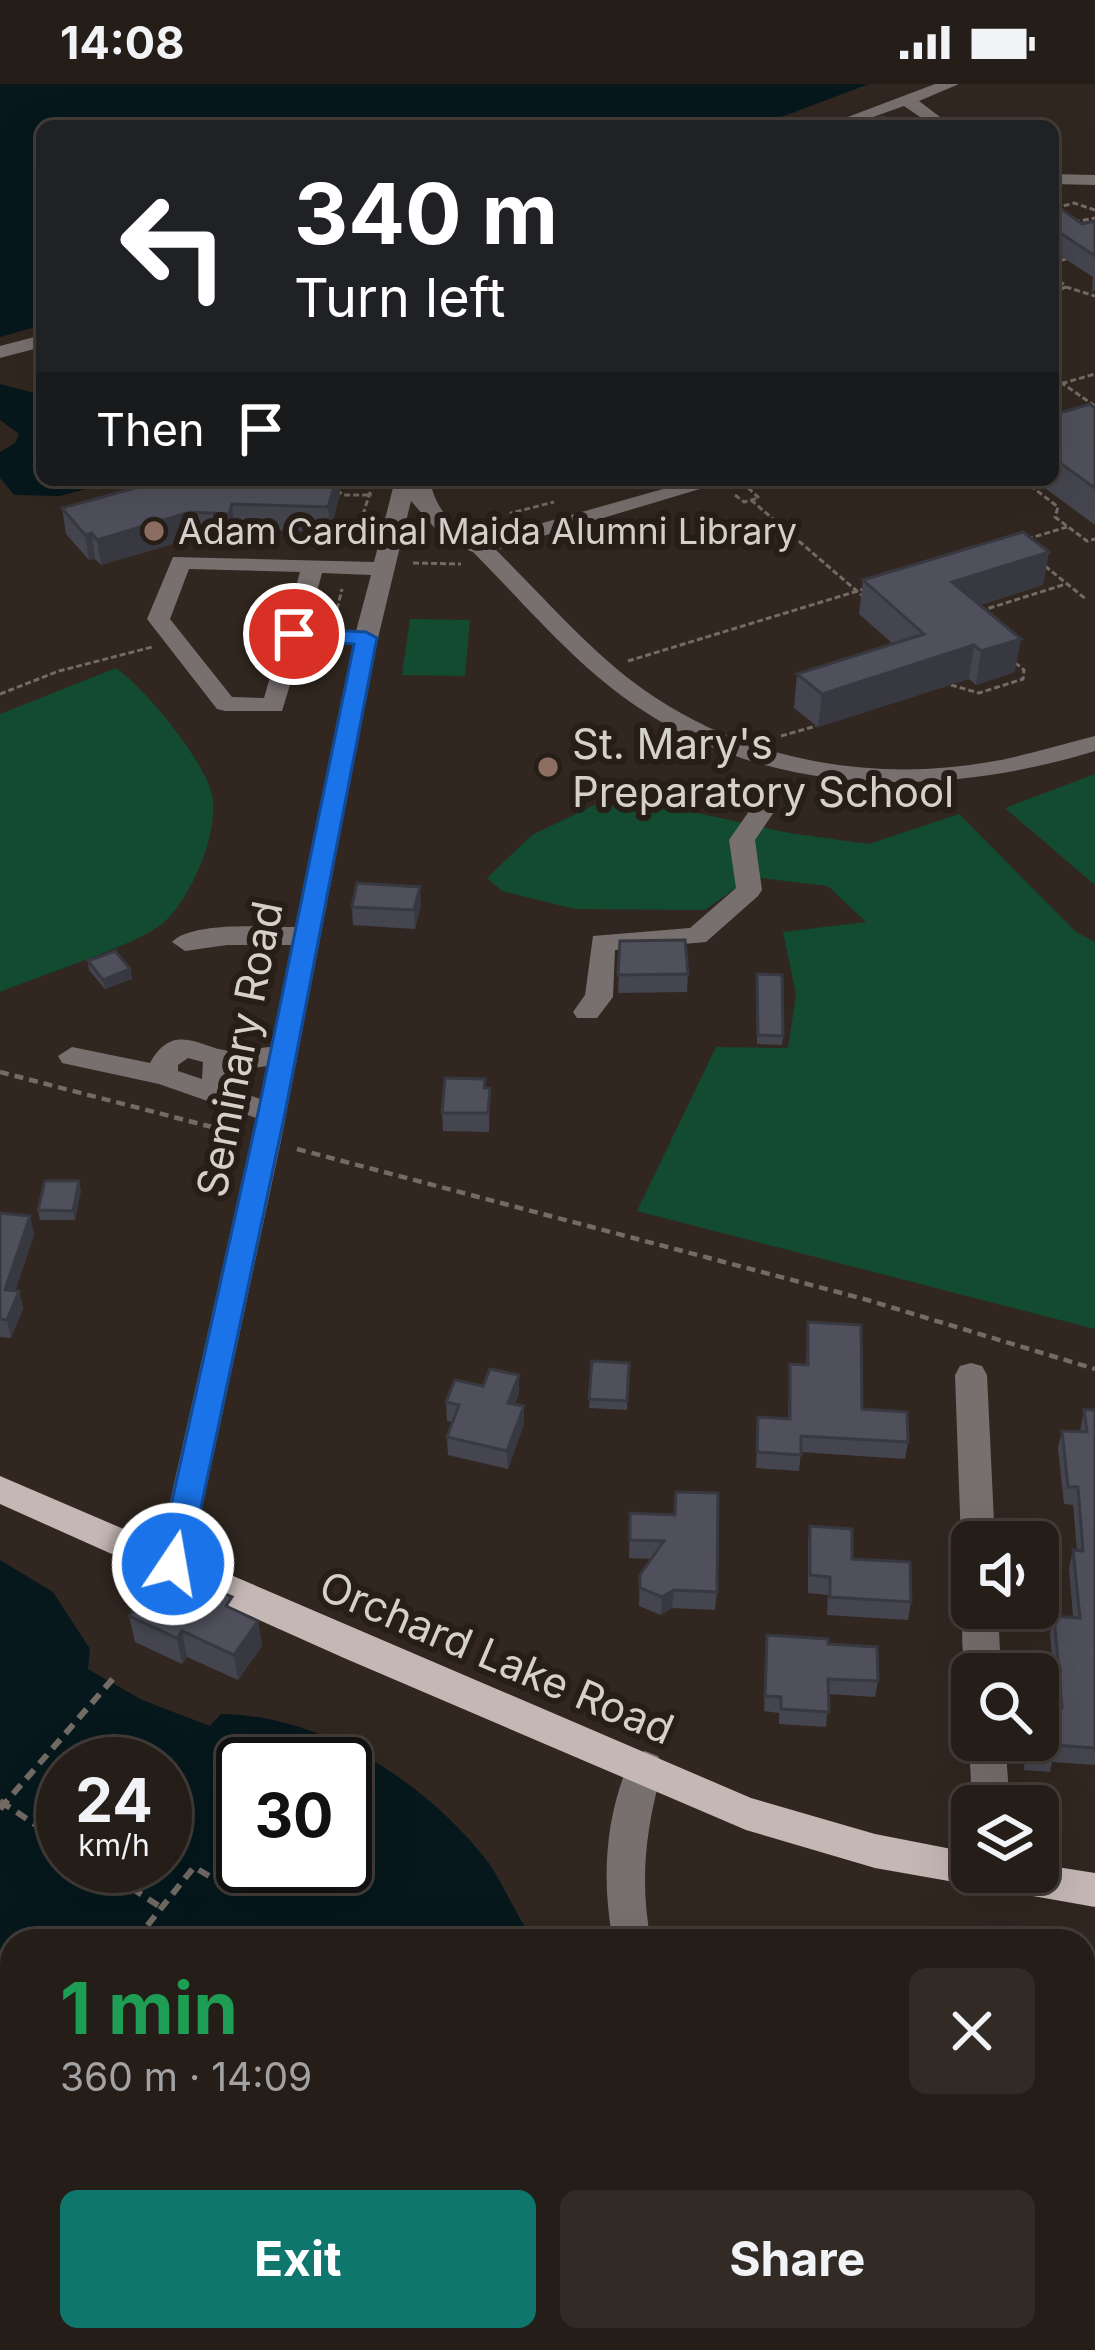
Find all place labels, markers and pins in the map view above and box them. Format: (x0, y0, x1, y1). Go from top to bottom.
place label: Adam Cardinal Maida Alumni Library (178, 509, 797, 553)
marker: Adam Cardinal Maida Alumni Library (141, 518, 167, 544)
pin (243, 583, 345, 685)
place label: St. Mary's Preparatory School (572, 718, 954, 817)
marker: St. Mary's Preparatory School (535, 754, 561, 780)

